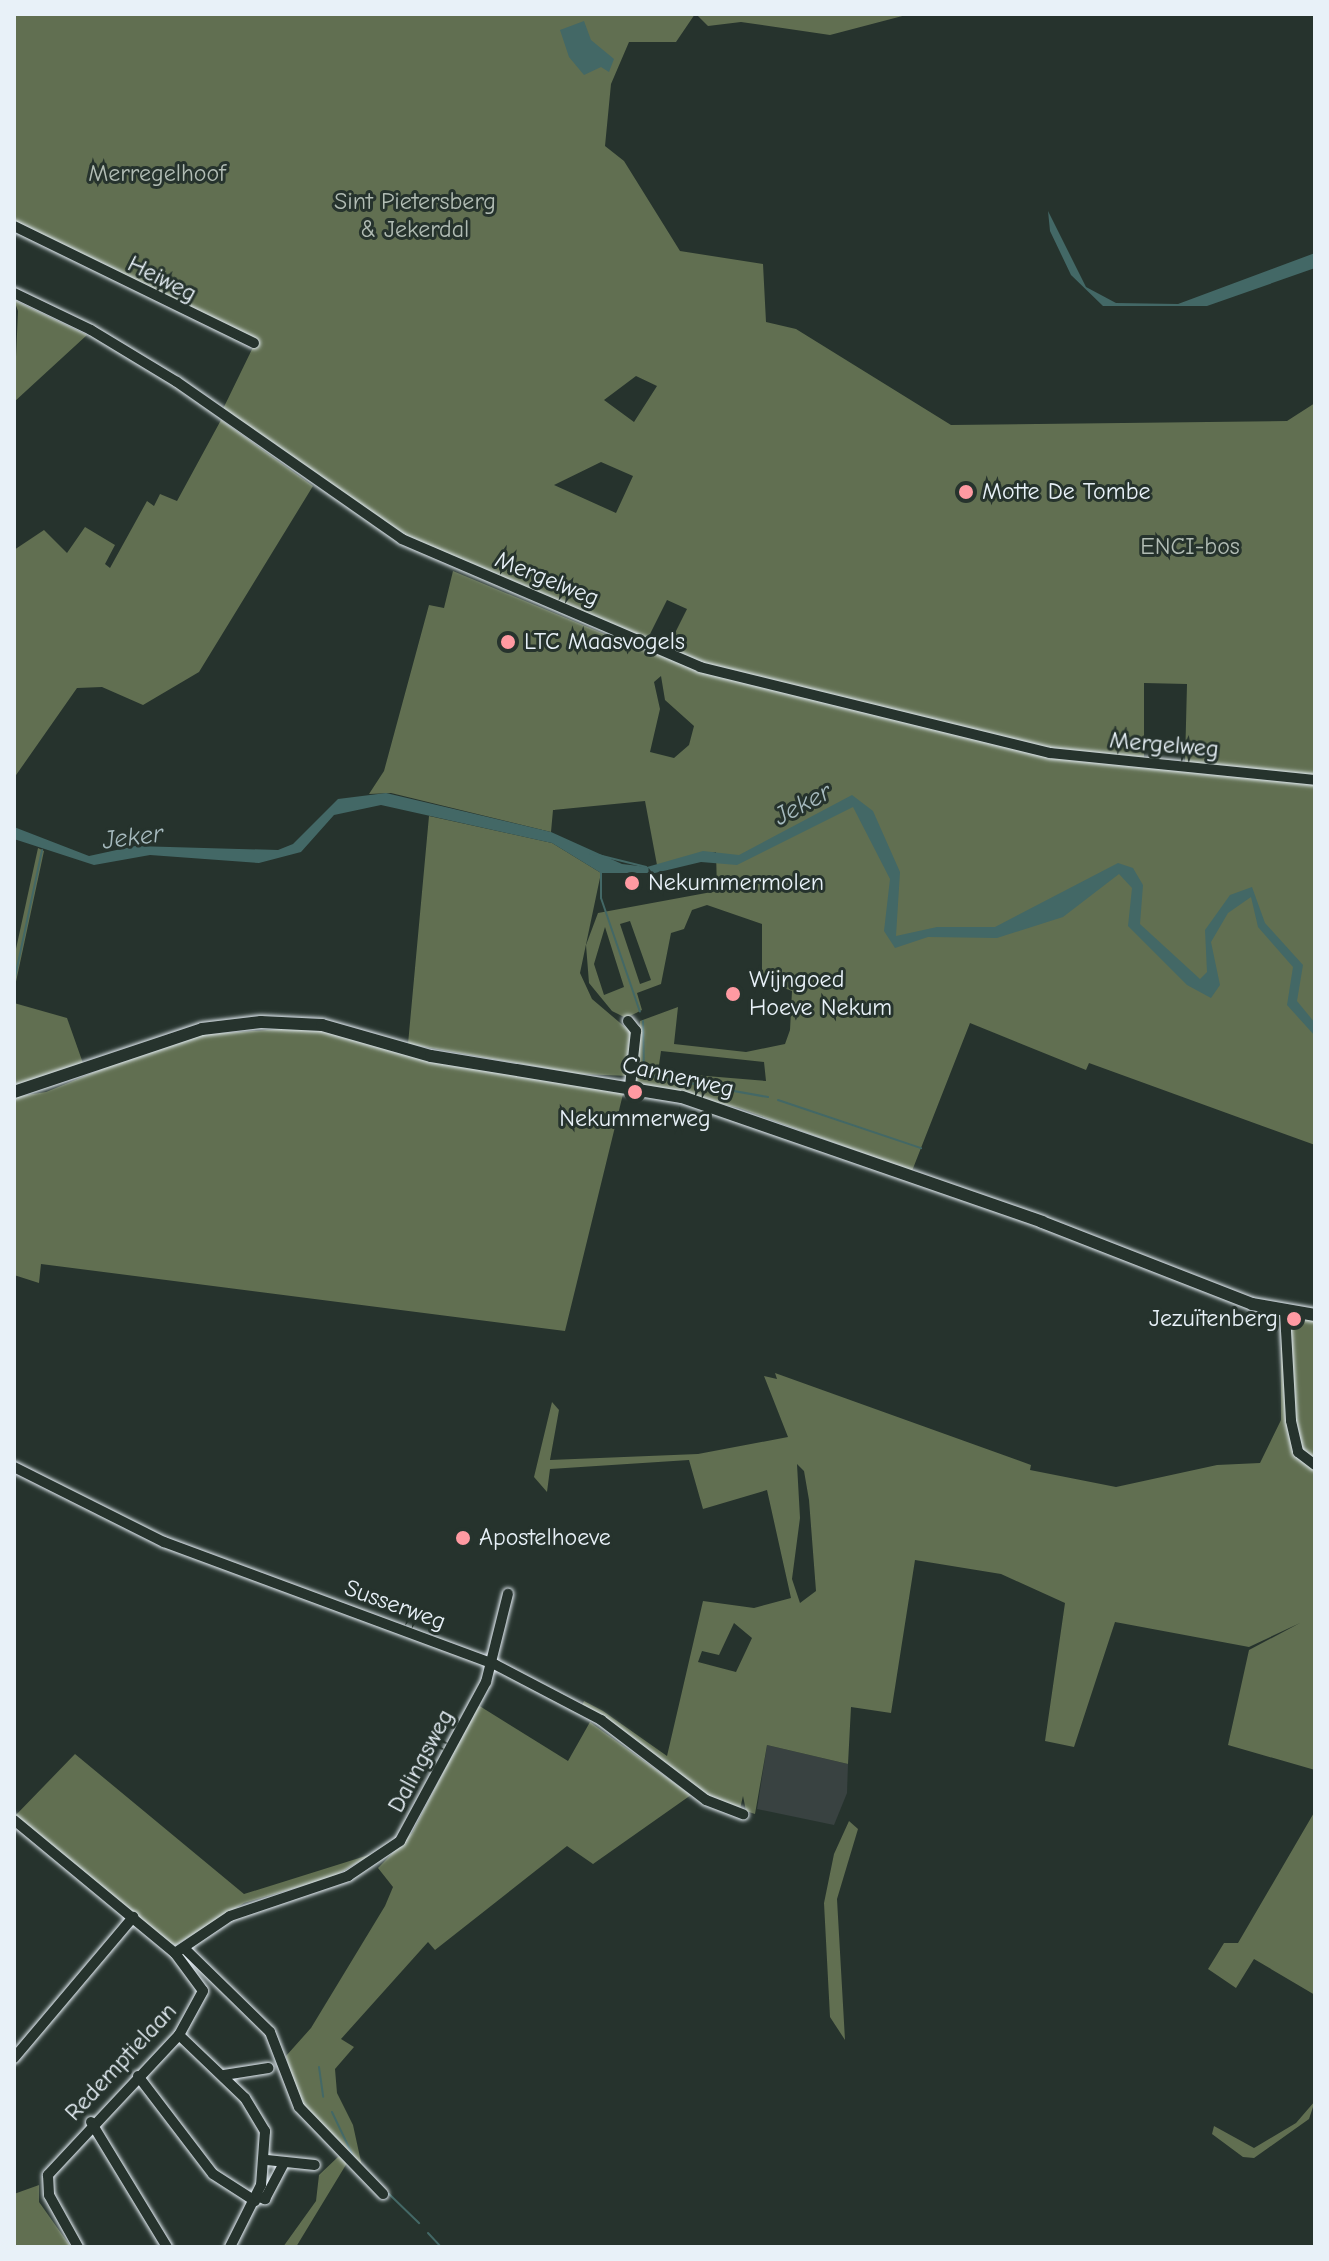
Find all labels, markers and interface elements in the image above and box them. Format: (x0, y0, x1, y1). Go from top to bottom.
park label: Merregelhoof (88, 160, 226, 188)
park label: Sint Pietersberg & Jekerdal (334, 188, 496, 244)
street label: Heiweg (123, 249, 201, 309)
place label: Motte De Tombe (982, 478, 1151, 506)
marker: Motte De Tombe (957, 483, 975, 501)
park label: ENCI-bos (1140, 533, 1240, 561)
street label: Mergelweg (491, 545, 603, 613)
place label: LTC Maasvogels (524, 628, 685, 656)
marker: LTC Maasvogels (499, 633, 517, 651)
street label: Mergelweg (1108, 726, 1220, 764)
water label: Jeker (769, 777, 837, 833)
water label: Jeker (101, 819, 165, 857)
place label: Nekummermolen (648, 869, 824, 897)
marker: Nekummermolen (623, 874, 641, 892)
place label: Wijngoed Hoeve Nekum (749, 966, 892, 1022)
marker: Wijngoed Hoeve Nekum (724, 985, 742, 1003)
street label: Cannerweg (619, 1050, 737, 1104)
marker: Nekummerweg (626, 1083, 644, 1101)
place label: Nekummerweg (559, 1105, 711, 1133)
place label: Jezuïtenberg (1149, 1305, 1278, 1333)
marker: Jezuïtenberg (1285, 1310, 1303, 1328)
place label: Apostelhoeve (479, 1524, 611, 1552)
marker: Apostelhoeve (454, 1529, 472, 1547)
street label: Susserweg (340, 1573, 450, 1637)
street label: Dalingsweg (382, 1704, 460, 1818)
street label: Redemptielaan (59, 1997, 183, 2127)

